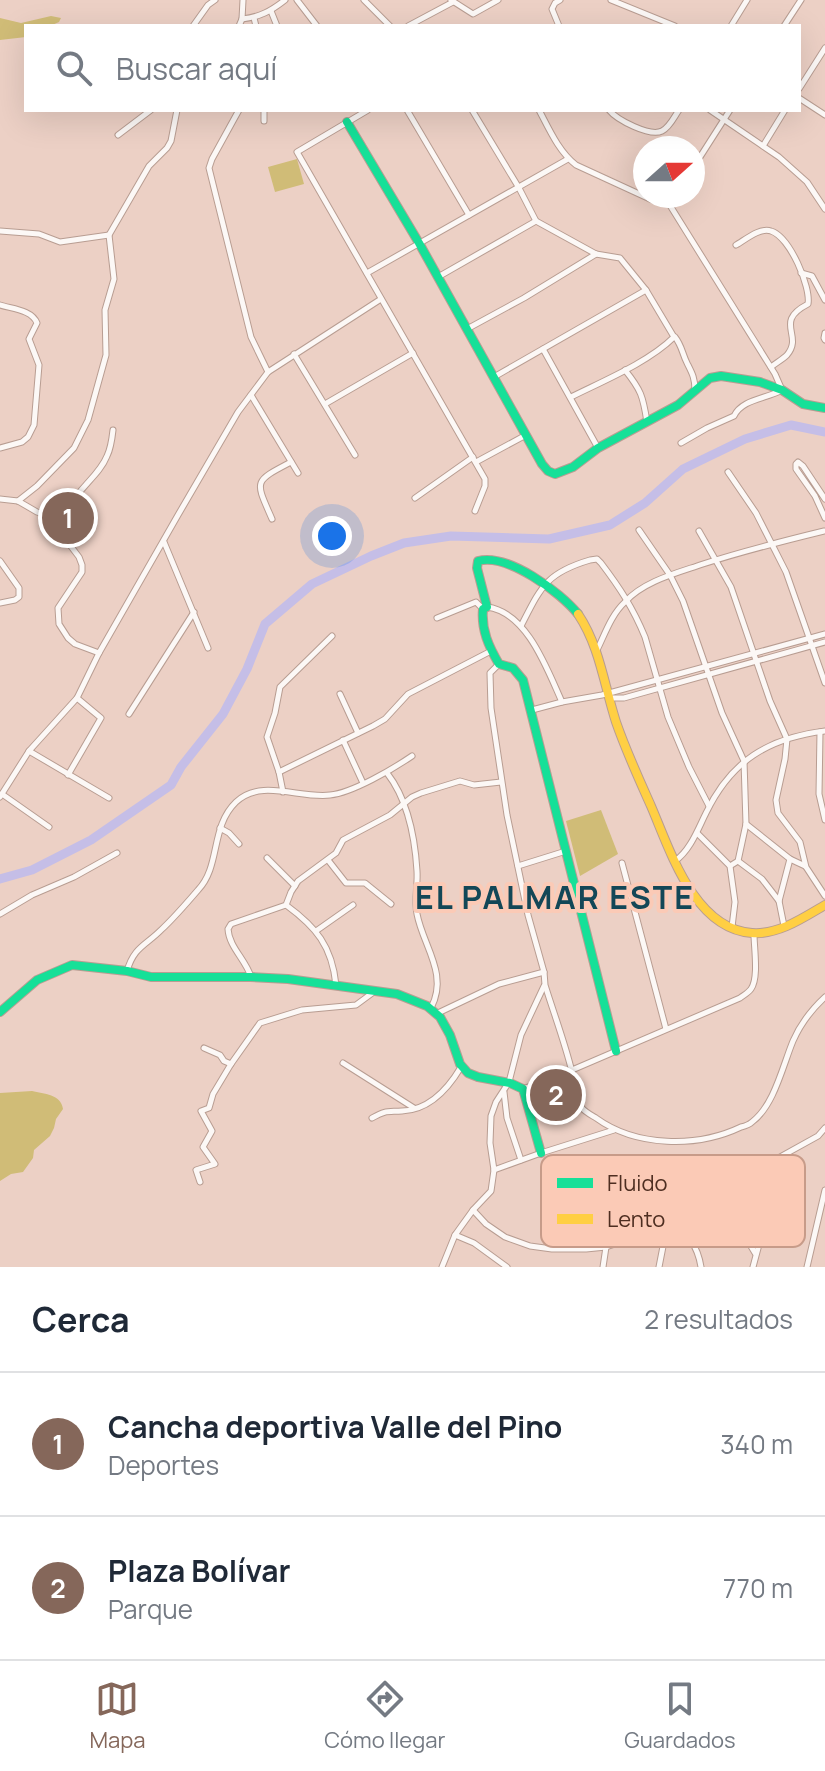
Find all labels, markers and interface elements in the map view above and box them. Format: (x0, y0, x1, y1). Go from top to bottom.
search box (24, 24, 801, 112)
icon: search (52, 46, 96, 90)
text: Buscar aquí (116, 48, 277, 89)
north arrow (633, 136, 705, 208)
pin: 1 (42, 488, 94, 548)
your location (312, 516, 352, 556)
district label: EL PALMAR ESTE (415, 875, 695, 919)
pin: 2 (530, 1065, 582, 1125)
legend (541, 1155, 805, 1247)
text: Fluido (607, 1168, 667, 1198)
text: Lento (607, 1204, 665, 1234)
text: Cerca (32, 1296, 130, 1342)
text: 2 resultados (644, 1301, 793, 1337)
text: Cancha deportiva Valle del Pino (108, 1406, 562, 1447)
text: 1 (52, 1426, 64, 1462)
text: 340 m (720, 1426, 793, 1462)
text: Deportes (108, 1447, 219, 1483)
text: Plaza Bolívar (108, 1550, 290, 1591)
text: 2 (50, 1570, 66, 1606)
text: 770 m (723, 1570, 793, 1606)
text: Parque (108, 1591, 193, 1627)
tab: Mapa (89, 1677, 145, 1755)
tab: Cómo llegar (324, 1677, 445, 1755)
tab: Guardados (624, 1677, 736, 1755)

